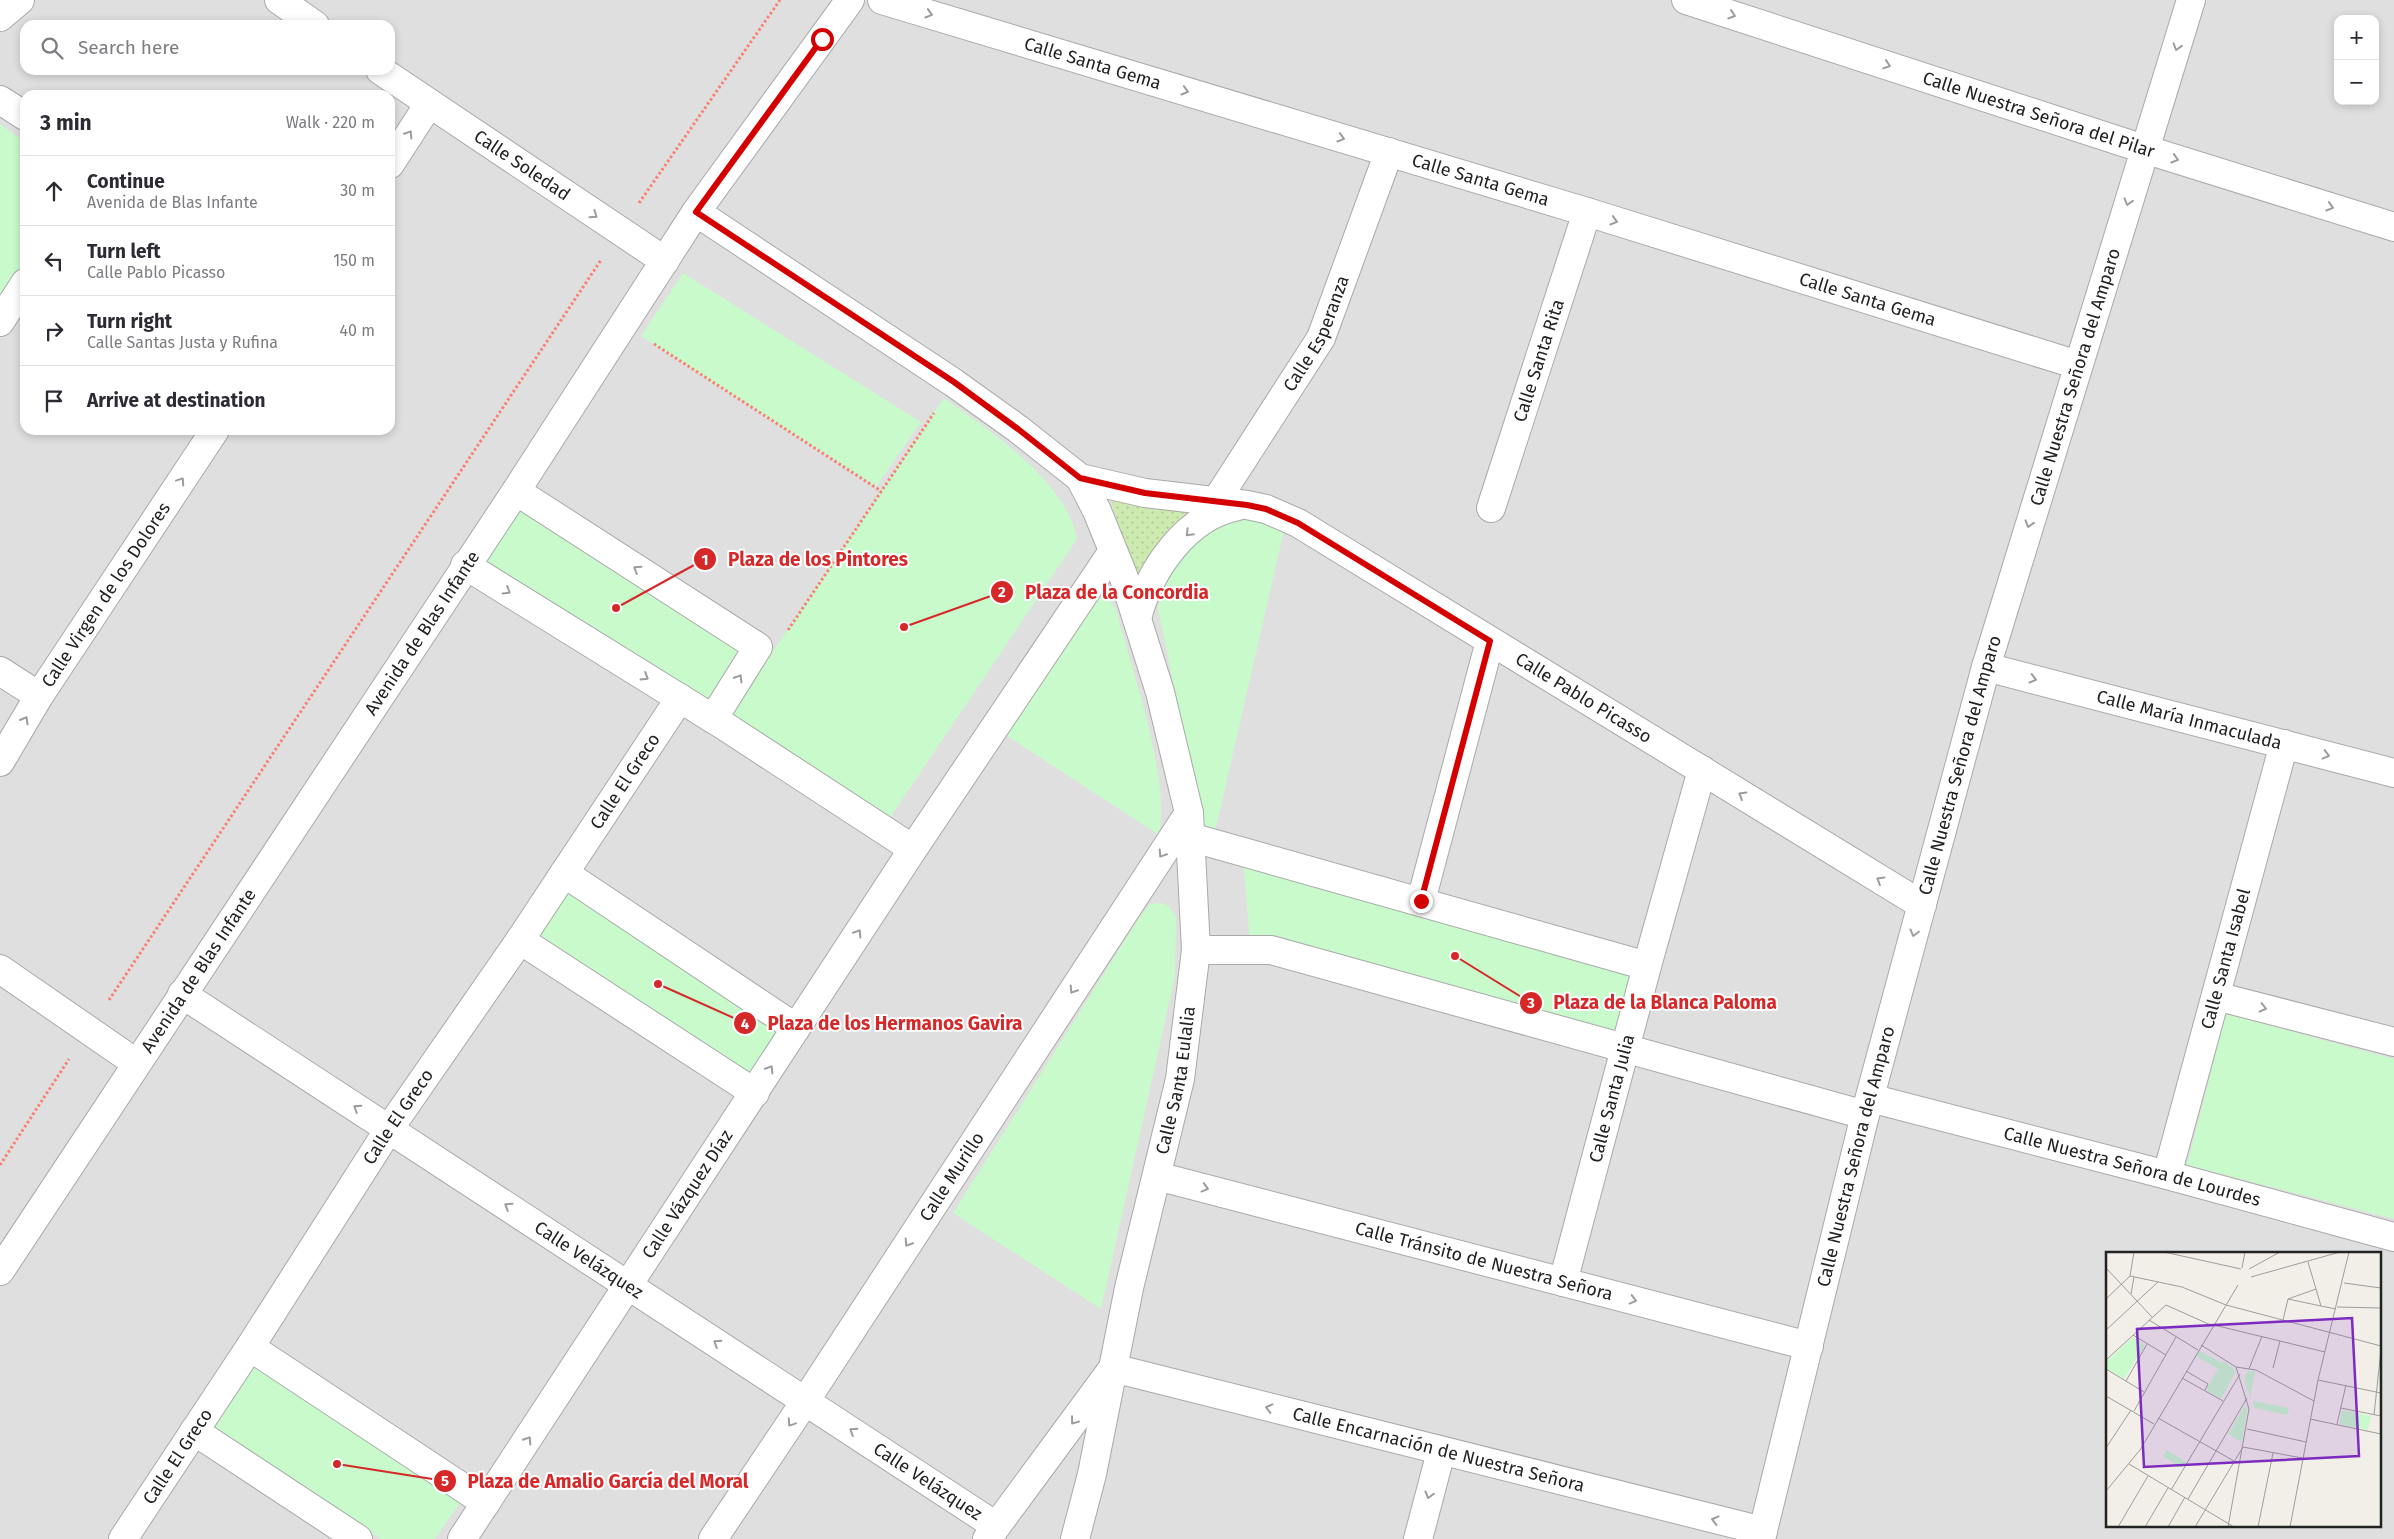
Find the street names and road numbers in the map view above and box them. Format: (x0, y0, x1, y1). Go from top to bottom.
street label: Calle Santa Gema (1021, 32, 1164, 94)
street label: Calle Nuestra Señora del Pilar (1920, 67, 2158, 163)
street label: Calle Soledad (470, 125, 574, 205)
street label: Calle Santa Gema (1409, 149, 1552, 211)
street label: Calle Nuestra Señora del Amparo (2025, 246, 2125, 508)
street label: Calle Santa Gema (1796, 268, 1939, 331)
street label: Calle Esperanza (1278, 273, 1354, 396)
street label: Calle Santa Rita (1509, 296, 1569, 425)
street label: Calle Virgen de los Dolores (37, 498, 175, 691)
street label: Avenida de Blas Infante (360, 547, 484, 719)
street label: Calle Nuestra Señora del Amparo (1914, 633, 2006, 897)
street label: Calle Pablo Picasso (1511, 648, 1656, 748)
street label: Calle María Inmaculada (2094, 685, 2284, 754)
street label: Calle El Greco (585, 729, 665, 833)
street label: Avenida de Blas Infante (136, 885, 261, 1057)
street label: Calle Santa Isabel (2196, 886, 2255, 1032)
street label: Calle Santa Eulalia (1151, 1005, 1200, 1157)
street label: Calle Nuestra Señora del Amparo (1812, 1024, 1899, 1289)
street label: Calle Santa Julia (1584, 1032, 1639, 1165)
street label: Calle El Greco (358, 1065, 438, 1169)
street label: Calle Nuestra Señora de Lourdes (2001, 1122, 2263, 1211)
street label: Calle Vázquez Díaz (637, 1125, 738, 1263)
street label: Calle Murillo (915, 1128, 989, 1225)
street label: Calle Velázquez (530, 1216, 647, 1303)
street label: Calle Tránsito de Nuestra Señora (1353, 1217, 1615, 1305)
street label: Calle Encarnación de Nuestra Señora (1290, 1402, 1587, 1497)
street label: Calle El Greco (138, 1404, 217, 1509)
street label: Calle Velázquez (869, 1438, 986, 1525)

